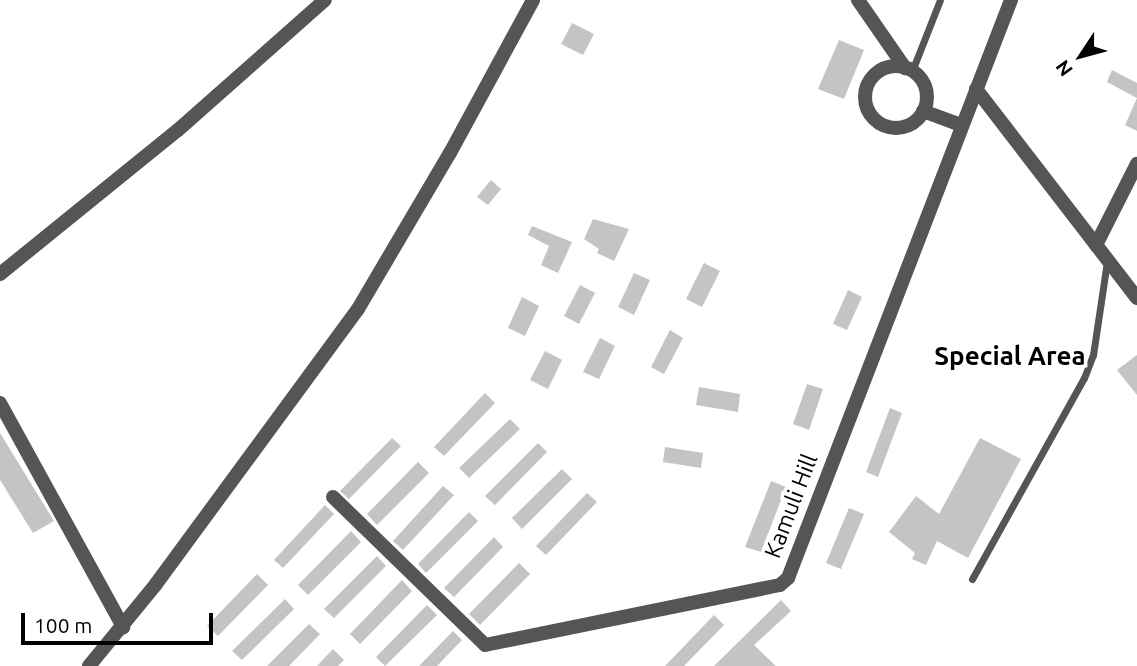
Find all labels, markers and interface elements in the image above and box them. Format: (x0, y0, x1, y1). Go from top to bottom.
north arrow (1046, 21, 1116, 91)
text: N (1051, 56, 1077, 81)
district label: Special Area (934, 340, 1086, 372)
street label: Kamuli Hill (759, 450, 823, 562)
scale bar (24, 600, 217, 644)
text: 100 m (34, 613, 92, 637)

